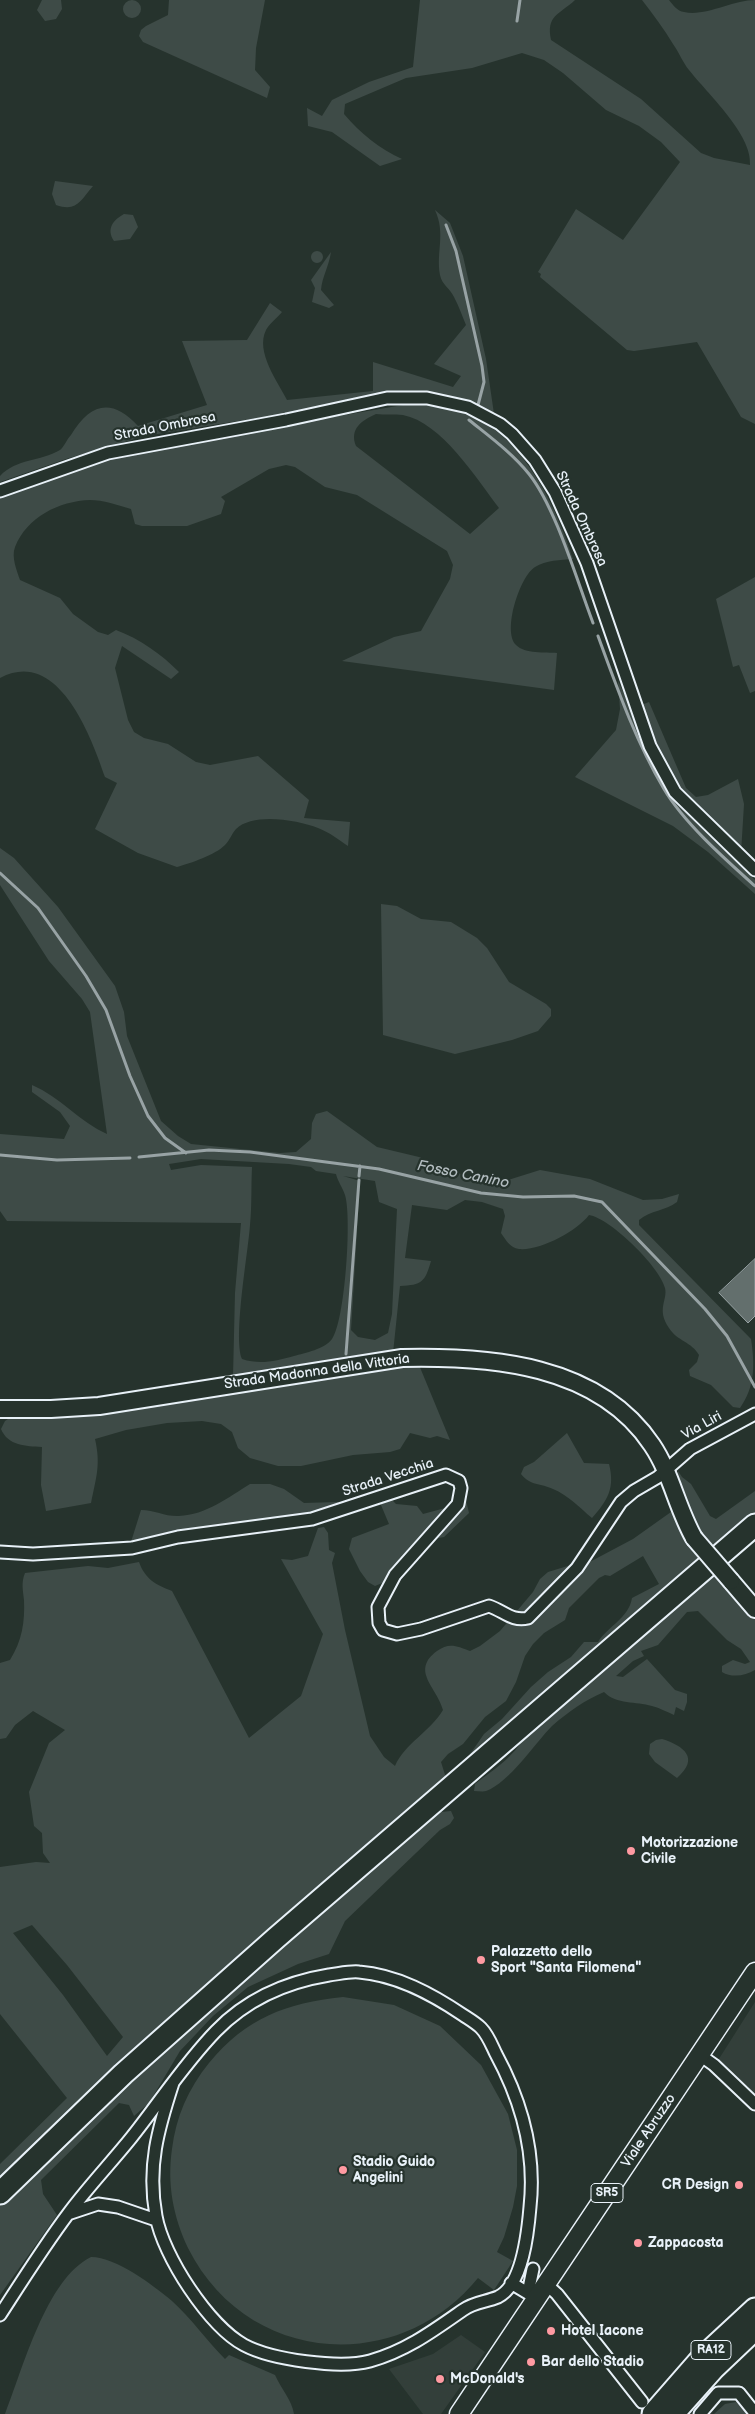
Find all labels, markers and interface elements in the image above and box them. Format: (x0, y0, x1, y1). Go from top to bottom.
street label: Strada Ombrosa (113, 409, 217, 445)
street label: Strada Ombrosa (552, 469, 610, 569)
water label: Fosso Canino (416, 1157, 510, 1193)
street label: Strada Madonna della Vittoria (223, 1351, 411, 1393)
street label: Via Liri (679, 1408, 725, 1444)
street label: Strada Vecchia (340, 1455, 436, 1501)
place label: Motorizzazione Civile (641, 1835, 738, 1868)
marker: Motorizzazione Civile (625, 1845, 637, 1857)
place label: Palazzetto dello Sport "Santa Filomena" (491, 1944, 641, 1976)
marker: Palazzetto dello Sport "Santa Filomena" (475, 1954, 487, 1966)
street label: Viale Abruzzo (618, 2091, 680, 2171)
place label: Stadio Guido Angelini (353, 2154, 435, 2186)
marker: Stadio Guido Angelini (337, 2164, 349, 2176)
place label: CR Design (662, 2177, 729, 2193)
marker: CR Design (733, 2179, 745, 2191)
road number: SR5 (591, 2184, 623, 2202)
place label: Zappacosta (648, 2235, 724, 2251)
marker: Zappacosta (632, 2237, 644, 2249)
place label: Hotel Iacone (561, 2323, 643, 2339)
marker: Hotel Iacone (545, 2325, 557, 2337)
road number: RA12 (691, 2340, 731, 2360)
place label: Bar dello Stadio (541, 2354, 644, 2370)
marker: Bar dello Stadio (525, 2356, 537, 2368)
place label: McDonald's (450, 2371, 524, 2387)
marker: McDonald's (434, 2373, 446, 2385)

